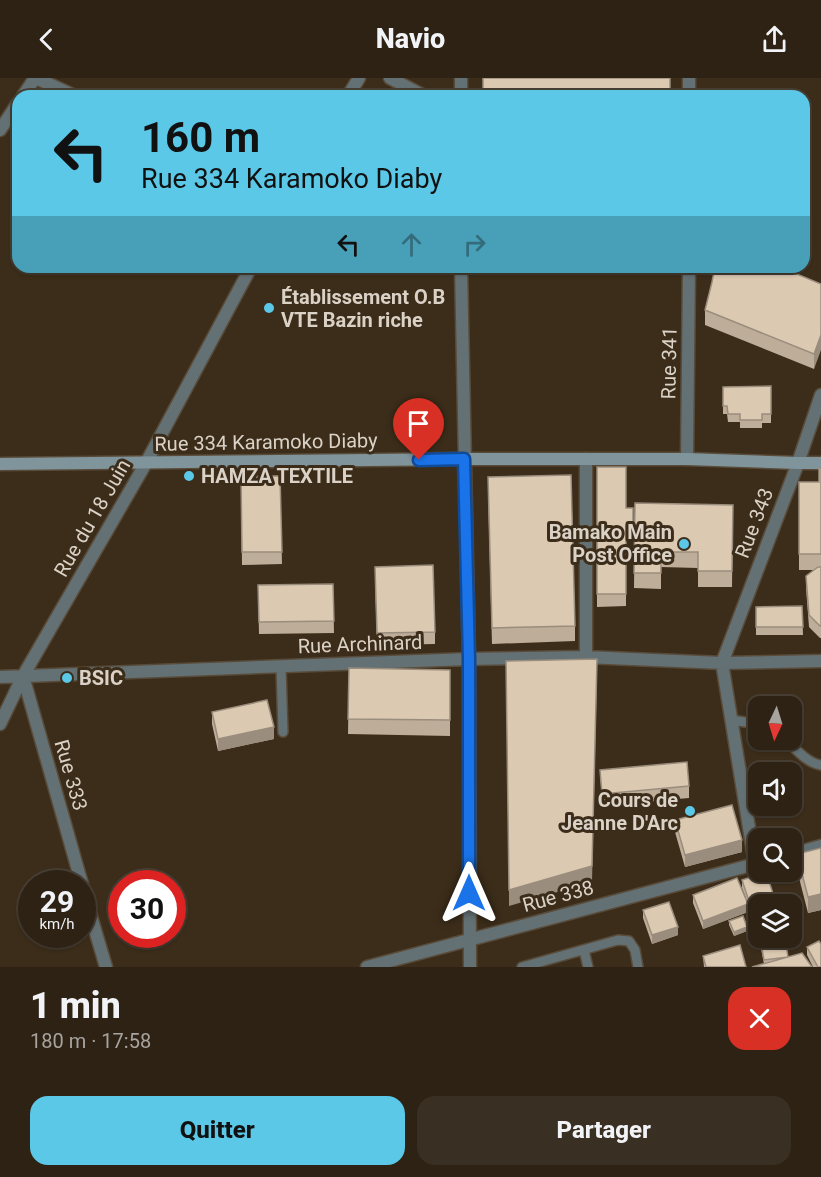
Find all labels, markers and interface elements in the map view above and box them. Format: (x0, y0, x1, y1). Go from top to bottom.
icon: back (30, 23, 63, 56)
text: Navio (376, 23, 445, 55)
icon: share (758, 23, 791, 56)
text: 160 m (141, 113, 260, 162)
icon: left (42, 114, 120, 192)
text: Rue 334 Karamoko Diaby (141, 163, 442, 195)
icon: left (332, 228, 365, 261)
icon: ahead (395, 228, 428, 261)
icon: right (458, 228, 491, 261)
place label: Établissement O.B VTE Bazin riche (281, 285, 445, 332)
marker: Établissement O.B VTE Bazin riche (262, 301, 276, 315)
street label: Rue 341 (656, 326, 682, 400)
pin (393, 398, 444, 460)
icon: arrive (402, 407, 435, 440)
street label: Rue 334 Karamoko Diaby (154, 428, 378, 456)
street label: Rue du 18 Juin (49, 455, 135, 581)
place label: HAMZA TEXTILE (201, 464, 353, 488)
marker: HAMZA TEXTILE (182, 469, 196, 483)
street label: Rue 343 (730, 485, 778, 561)
place label: Bamako Main Post Office (549, 520, 672, 567)
marker: Bamako Main Post Office (677, 537, 691, 551)
street label: Rue Archinard (297, 630, 423, 658)
place label: BSIC (79, 666, 123, 690)
marker: BSIC (60, 671, 74, 685)
north arrow (748, 696, 802, 750)
map controls (748, 696, 802, 948)
street label: Rue 333 (49, 737, 93, 813)
button: sound (748, 762, 802, 816)
place label: Cours de Jeanne D'Arc (561, 788, 678, 835)
marker: Cours de Jeanne D'Arc (683, 804, 697, 818)
button: search (748, 828, 802, 882)
position arrow (437, 861, 501, 925)
speed limit sign: 30 (108, 870, 186, 948)
street label: Rue 338 (520, 875, 596, 917)
text: 29 (40, 884, 74, 919)
button: layers (748, 894, 802, 948)
text: km/h (39, 915, 75, 933)
text: 1 min (30, 985, 121, 1027)
button: close (728, 987, 791, 1050)
text: 180 m · 17:58 (30, 1029, 151, 1053)
button: Quitter (30, 1096, 405, 1165)
button: Partager (417, 1096, 791, 1165)

